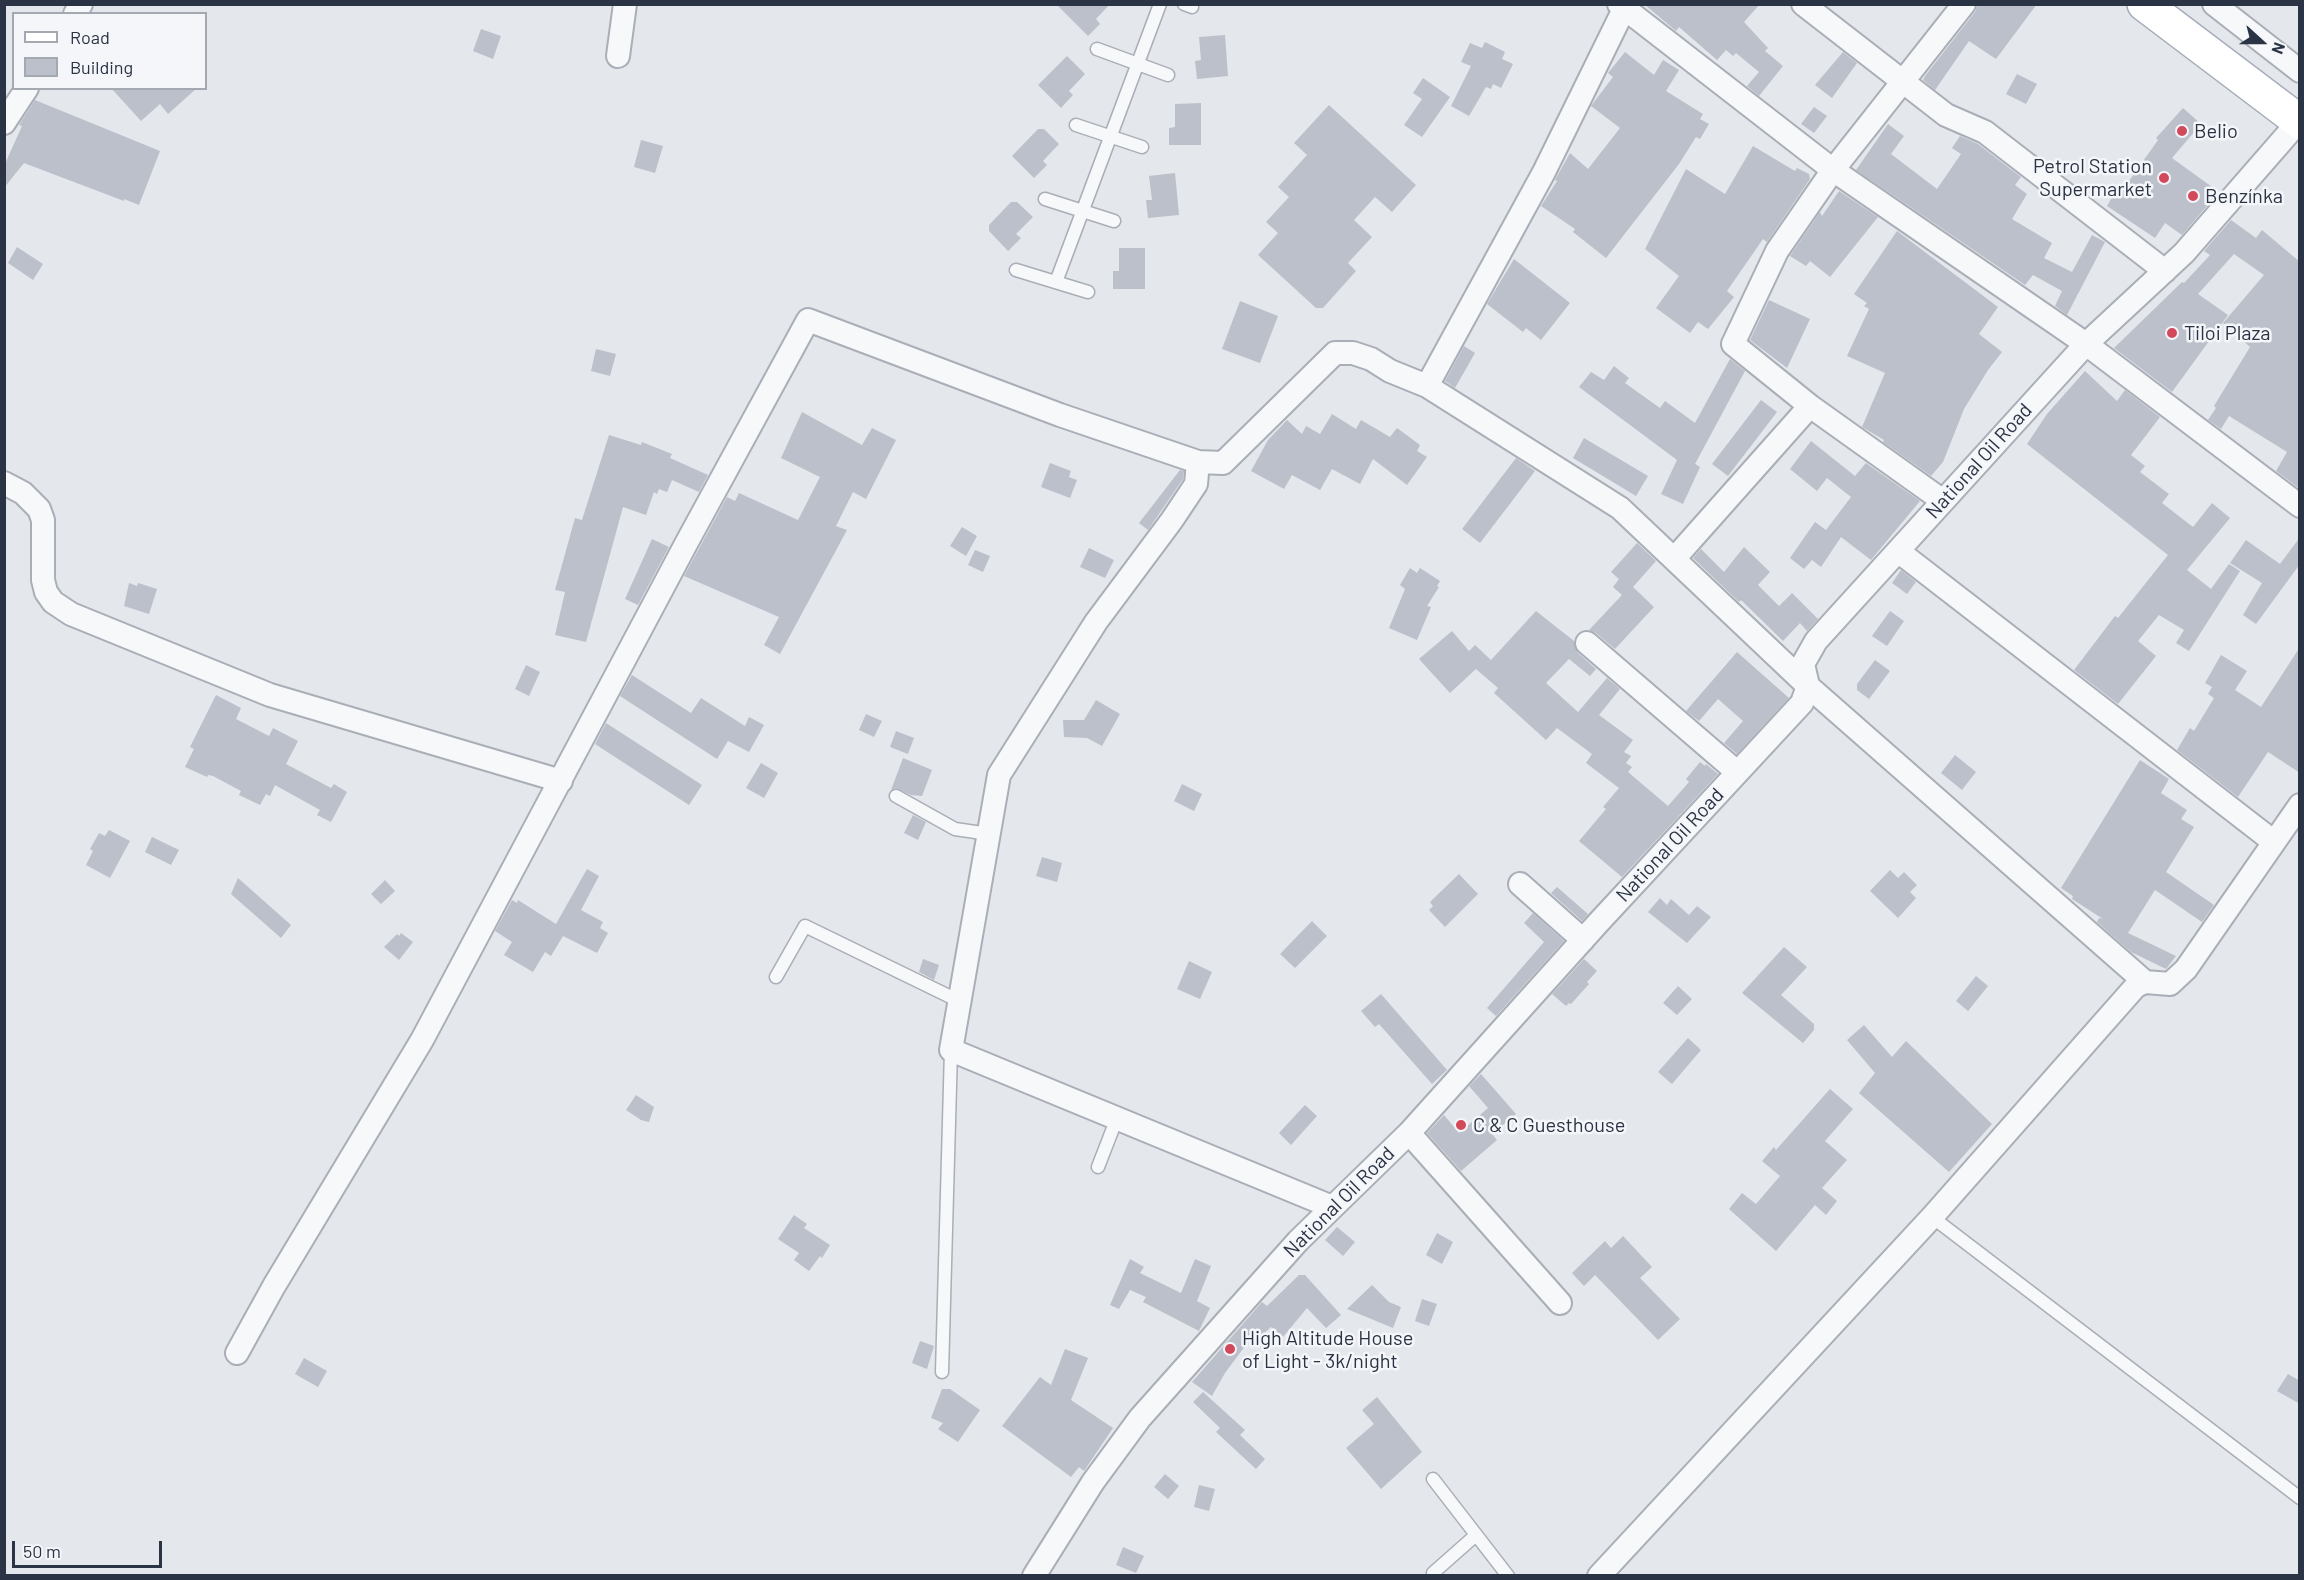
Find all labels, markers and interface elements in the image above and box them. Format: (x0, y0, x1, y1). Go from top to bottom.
legend (12, 12, 207, 90)
north arrow (2232, 12, 2292, 72)
text: Road (70, 26, 110, 48)
text: N (2268, 40, 2290, 57)
text: Building (70, 56, 133, 78)
place label: Belio (2194, 119, 2238, 143)
marker: Belio (2175, 124, 2189, 138)
place label: Petrol Station Supermarket (2033, 154, 2152, 201)
marker: Petrol Station Supermarket (2157, 171, 2171, 185)
place label: Benzínka (2205, 184, 2283, 208)
marker: Benzínka (2186, 189, 2200, 203)
place label: Tiloi Plaza (2184, 321, 2271, 345)
marker: Tiloi Plaza (2165, 326, 2179, 340)
street label: National Oil Road (1921, 398, 2037, 524)
street label: National Oil Road (1611, 783, 1729, 907)
place label: C & C Guesthouse (1473, 1113, 1625, 1137)
marker: C & C Guesthouse (1454, 1118, 1468, 1132)
street label: National Oil Road (1279, 1142, 1399, 1262)
place label: High Altitude House of Light - 3k/night (1242, 1326, 1413, 1373)
marker: High Altitude House of Light - 3k/night (1223, 1342, 1237, 1356)
scale bar (15, 1529, 165, 1567)
text: 50 m (23, 1540, 61, 1562)

